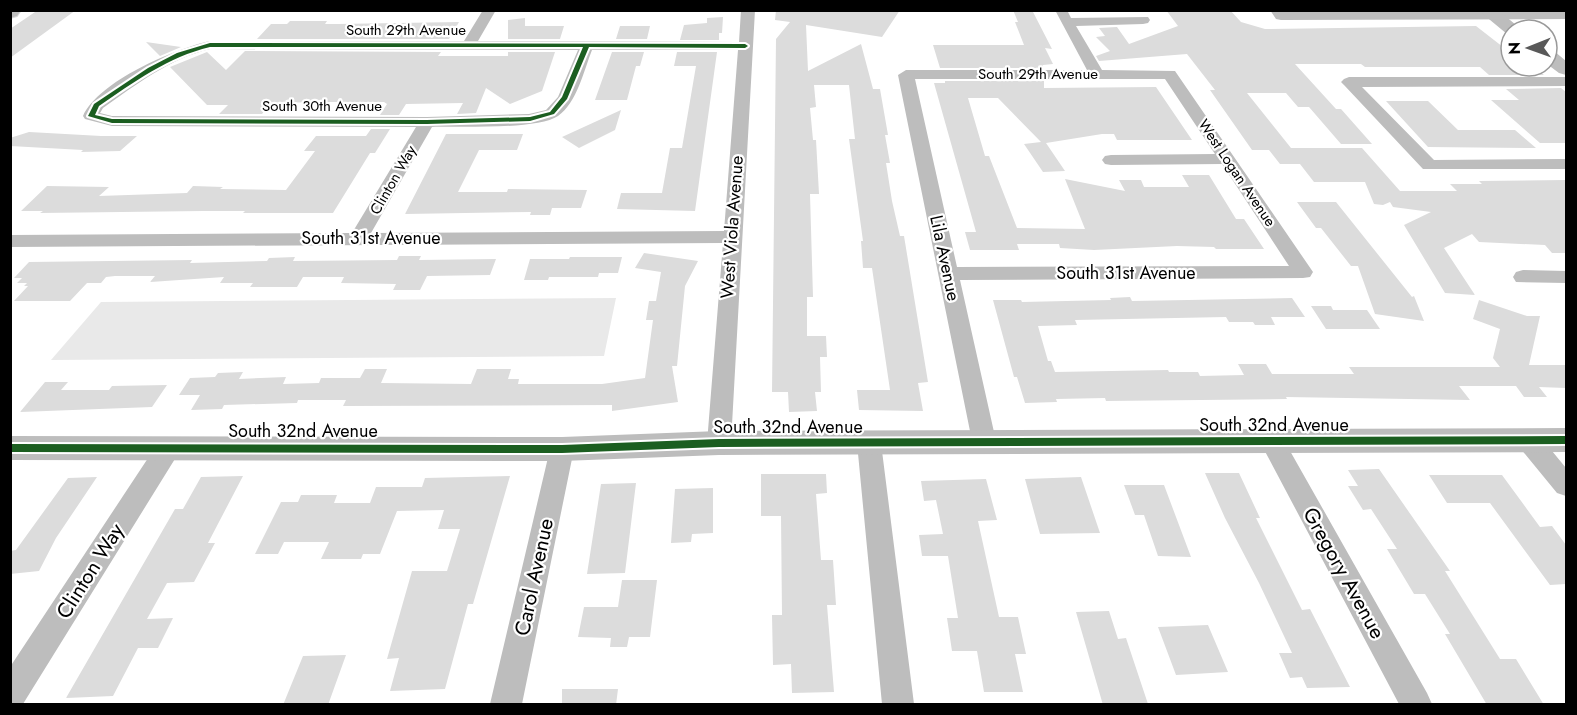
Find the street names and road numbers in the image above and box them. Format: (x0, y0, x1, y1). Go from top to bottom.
street label: South 29th Avenue (346, 19, 466, 41)
street label: South 29th Avenue (978, 63, 1098, 85)
street label: South 30th Avenue (262, 95, 382, 117)
street label: West Logan Avenue (1193, 115, 1281, 231)
street label: Clinton Way (364, 141, 422, 219)
street label: West Viola Avenue (714, 155, 750, 299)
street label: Lila Avenue (923, 213, 967, 303)
street label: South 31st Avenue (301, 225, 441, 251)
street label: South 31st Avenue (1056, 260, 1196, 286)
street label: South 32nd Avenue (1199, 412, 1349, 438)
street label: South 32nd Avenue (713, 414, 863, 440)
street label: South 32nd Avenue (228, 418, 378, 444)
street label: Gregory Avenue (1295, 502, 1393, 644)
street label: Carol Avenue (507, 515, 561, 639)
street label: Clinton Way (49, 517, 132, 625)

